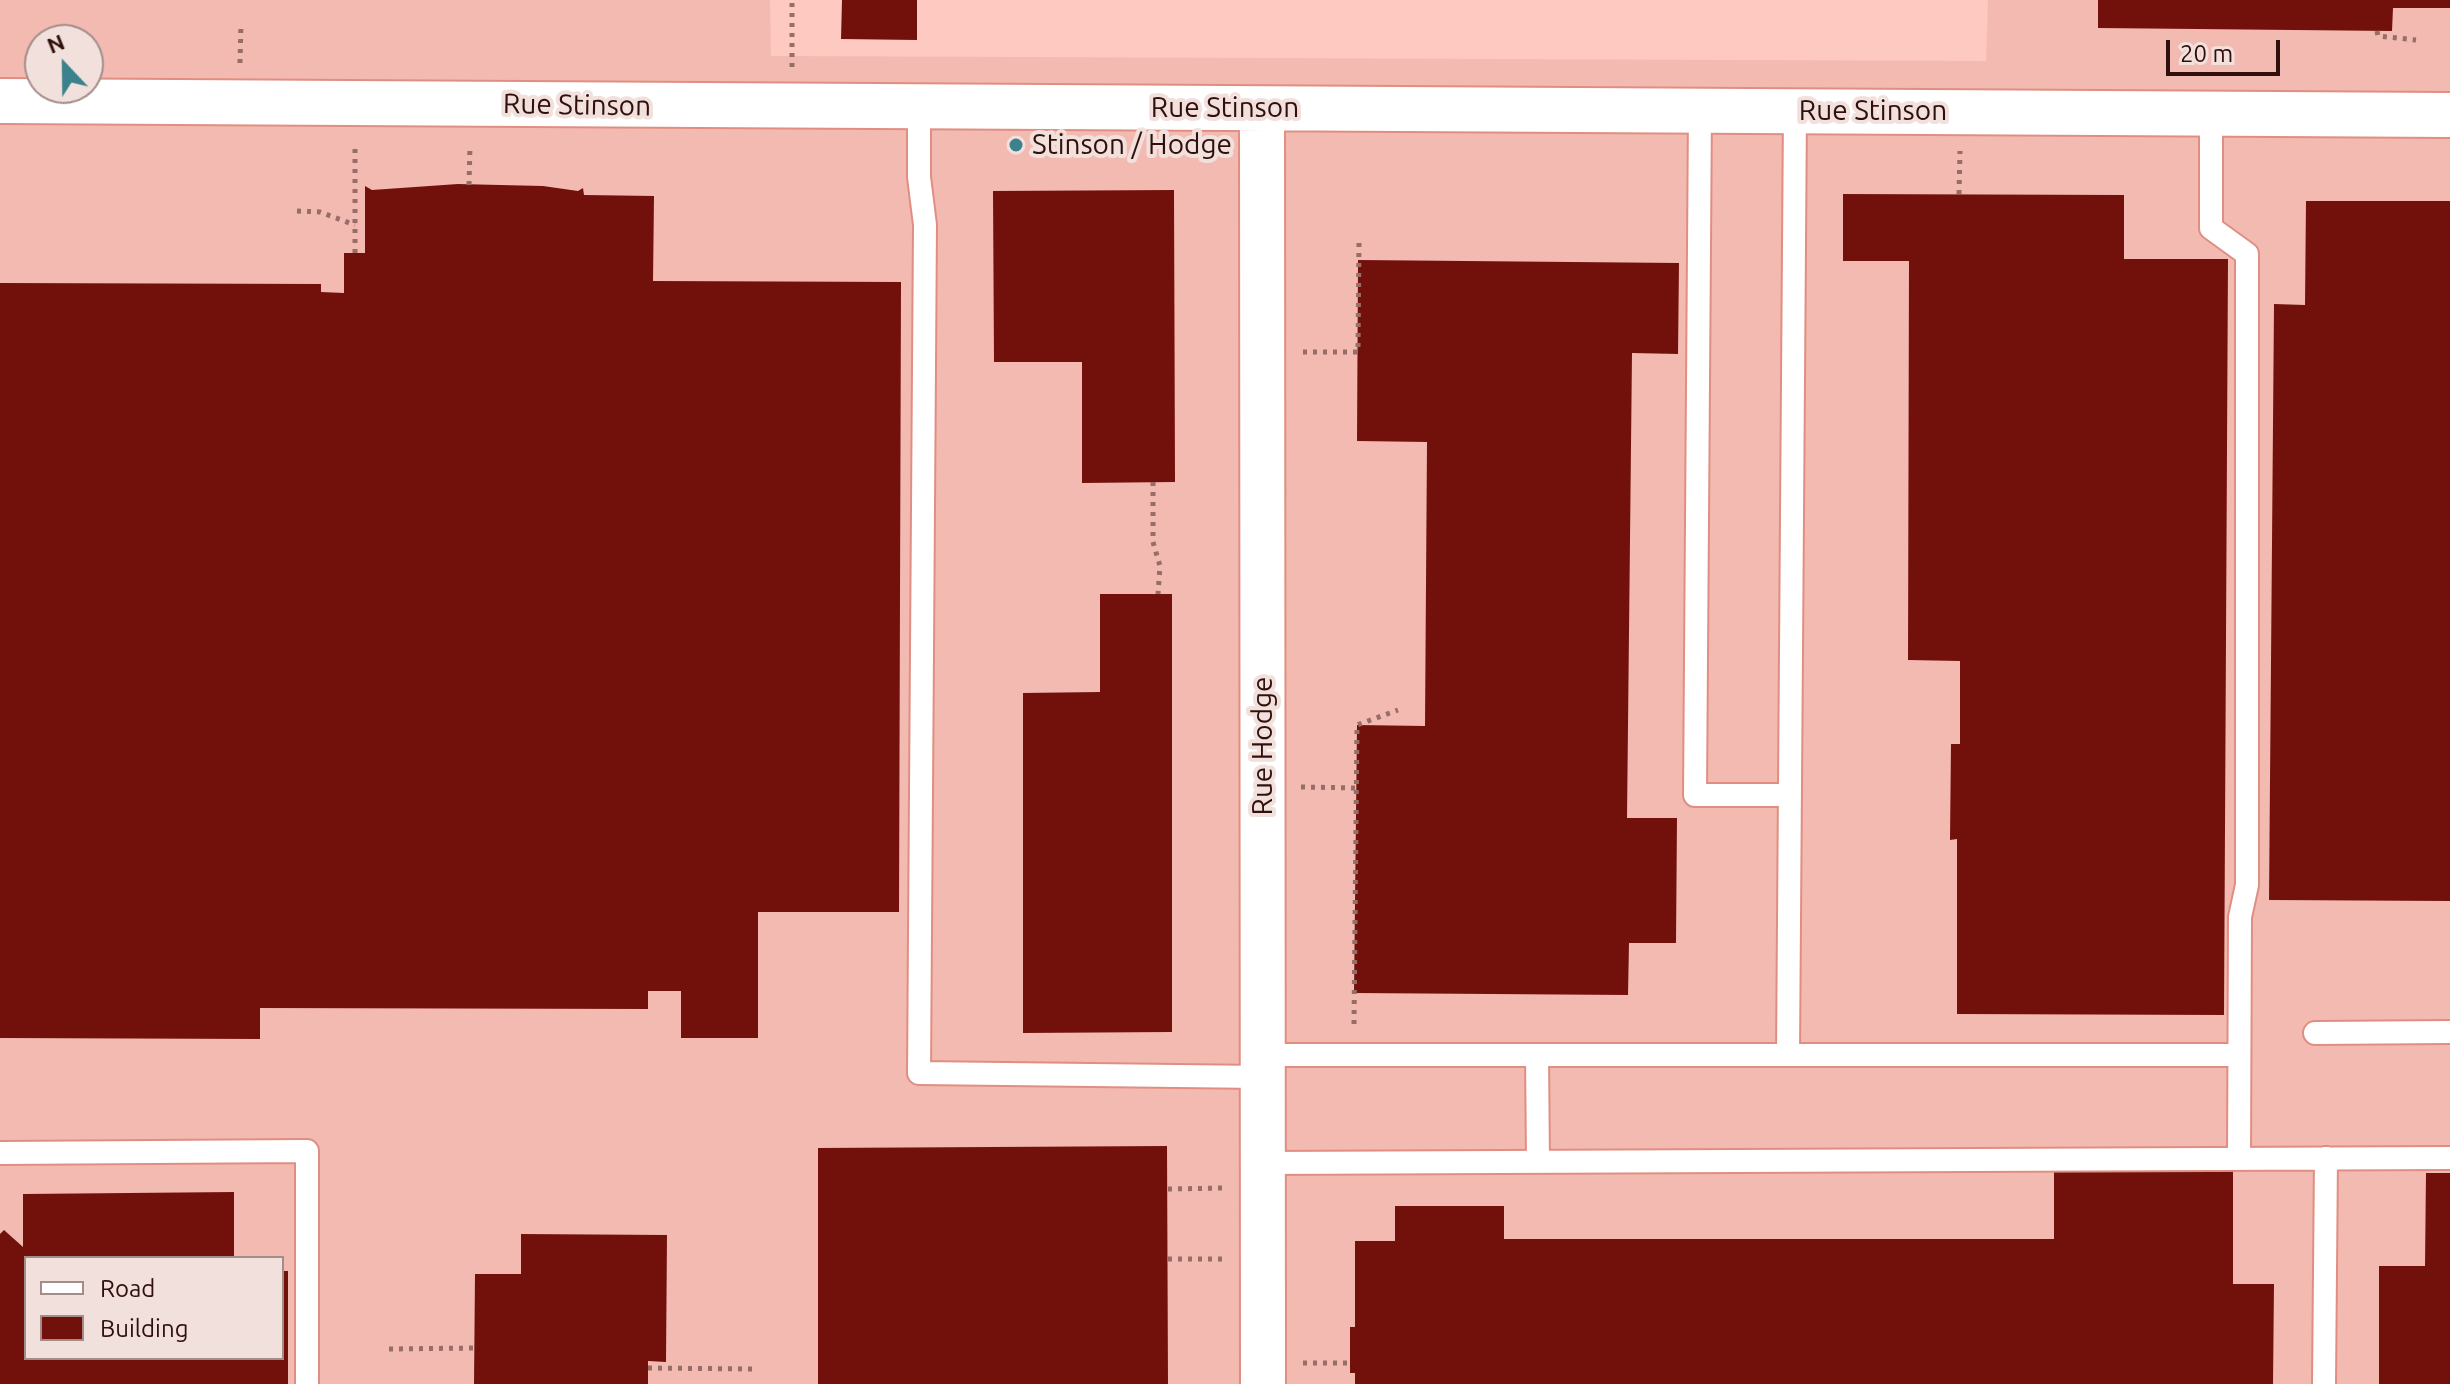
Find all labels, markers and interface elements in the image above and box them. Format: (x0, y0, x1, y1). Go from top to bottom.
north arrow (24, 24, 104, 104)
scale bar (2170, 24, 2284, 74)
text: N (43, 28, 68, 58)
text: 20 m (2180, 40, 2233, 67)
street label: Rue Stinson (503, 87, 651, 123)
street label: Rue Stinson (1151, 91, 1299, 125)
street label: Rue Stinson (1799, 94, 1947, 128)
place label: Stinson / Hodge (1032, 128, 1232, 162)
marker: Stinson / Hodge (1007, 136, 1025, 154)
street label: Rue Hodge (1246, 676, 1280, 816)
legend (24, 1256, 284, 1360)
text: Road (100, 1275, 155, 1302)
text: Building (100, 1315, 188, 1342)

